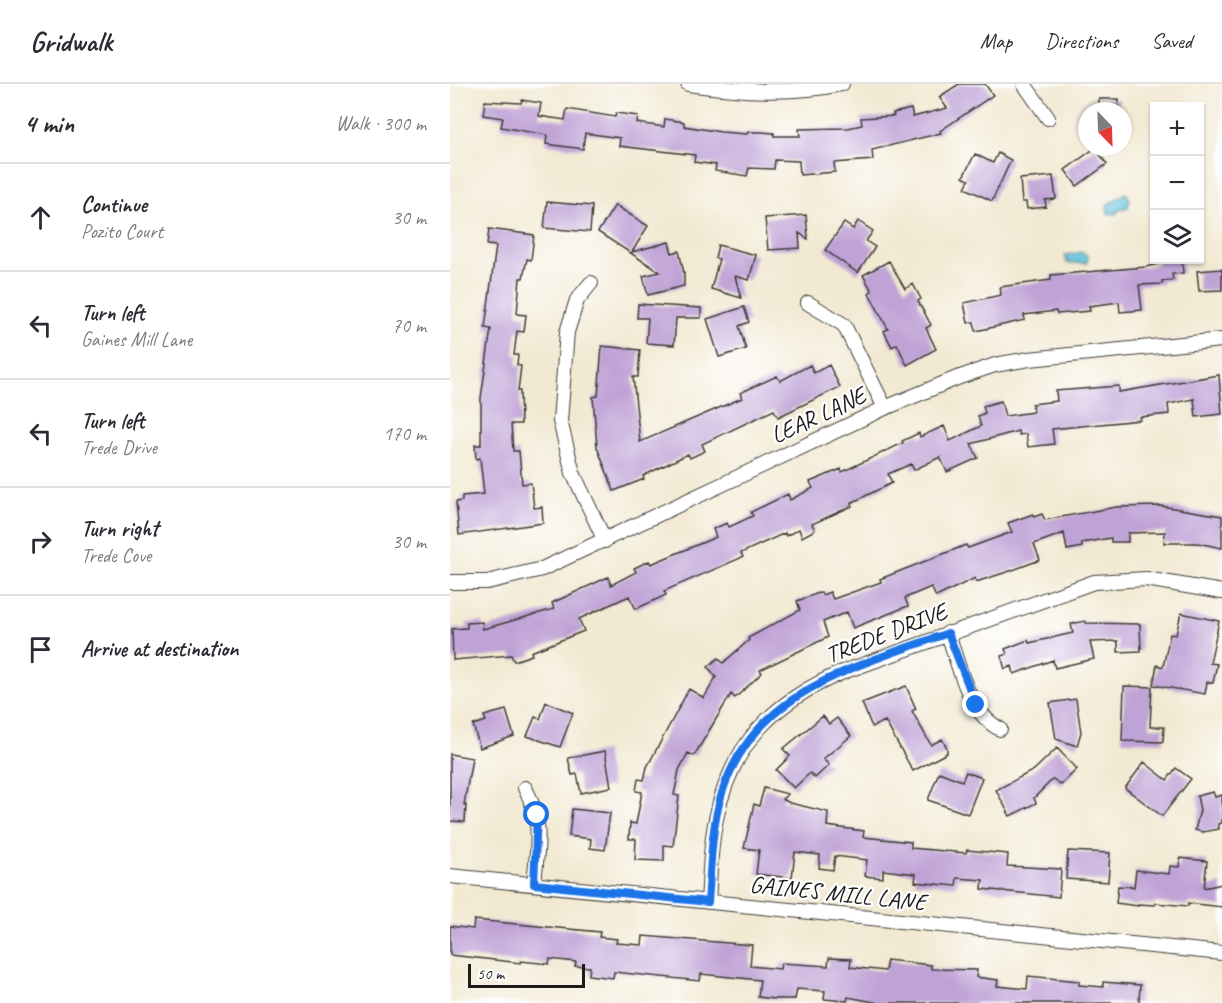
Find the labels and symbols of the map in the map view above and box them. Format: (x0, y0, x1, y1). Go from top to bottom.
north arrow (1078, 102, 1132, 156)
street label: LEAR LANE (766, 379, 873, 450)
street label: TREDE DRIVE (821, 595, 954, 670)
route end (962, 691, 988, 717)
route start (523, 801, 549, 827)
street label: GAINES MILL LANE (748, 869, 930, 917)
scale bar (468, 961, 585, 988)

